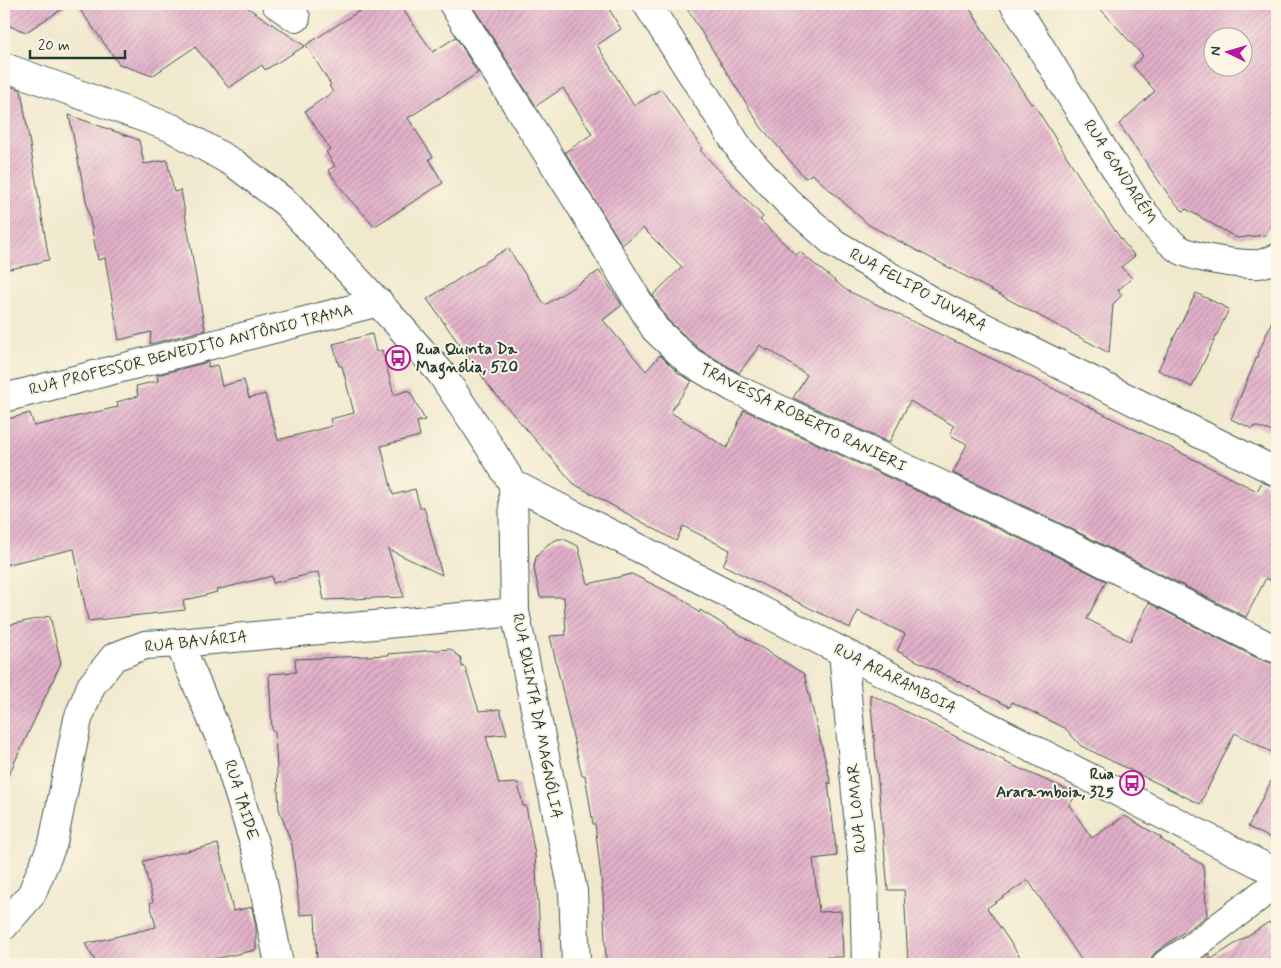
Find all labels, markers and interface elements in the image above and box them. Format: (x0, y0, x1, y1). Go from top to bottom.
scale bar (30, 28, 125, 60)
north arrow (1204, 28, 1254, 78)
text: 20 m (38, 36, 70, 56)
text: N (1207, 46, 1225, 56)
street label: RUA GONDARÉM (1078, 116, 1162, 228)
street label: RUA FELIPO JUVARA (846, 244, 990, 336)
street label: RUA PROFESSOR BENEDITO ANTÔNIO TRAMA (27, 300, 355, 400)
place label: Rua Quinta Da Magnólia, 520 (416, 339, 518, 380)
bus stop icon: Rua Quinta Da Magnólia, 520 (385, 345, 411, 371)
street label: TRAVESSA ROBERTO RANIERI (696, 359, 910, 477)
street label: RUA QUINTA DA MAGNÓLIA (507, 612, 567, 820)
street label: RUA BAVÁRIA (144, 626, 248, 658)
street label: RUA ARARAMBOIA (830, 639, 960, 719)
street label: RUA TAIDE (219, 757, 263, 843)
street label: RUA LOMAR (843, 762, 871, 854)
place label: Rua Araramboia, 325 (996, 764, 1114, 803)
bus stop icon: Rua Araramboia, 325 (1119, 770, 1145, 796)

